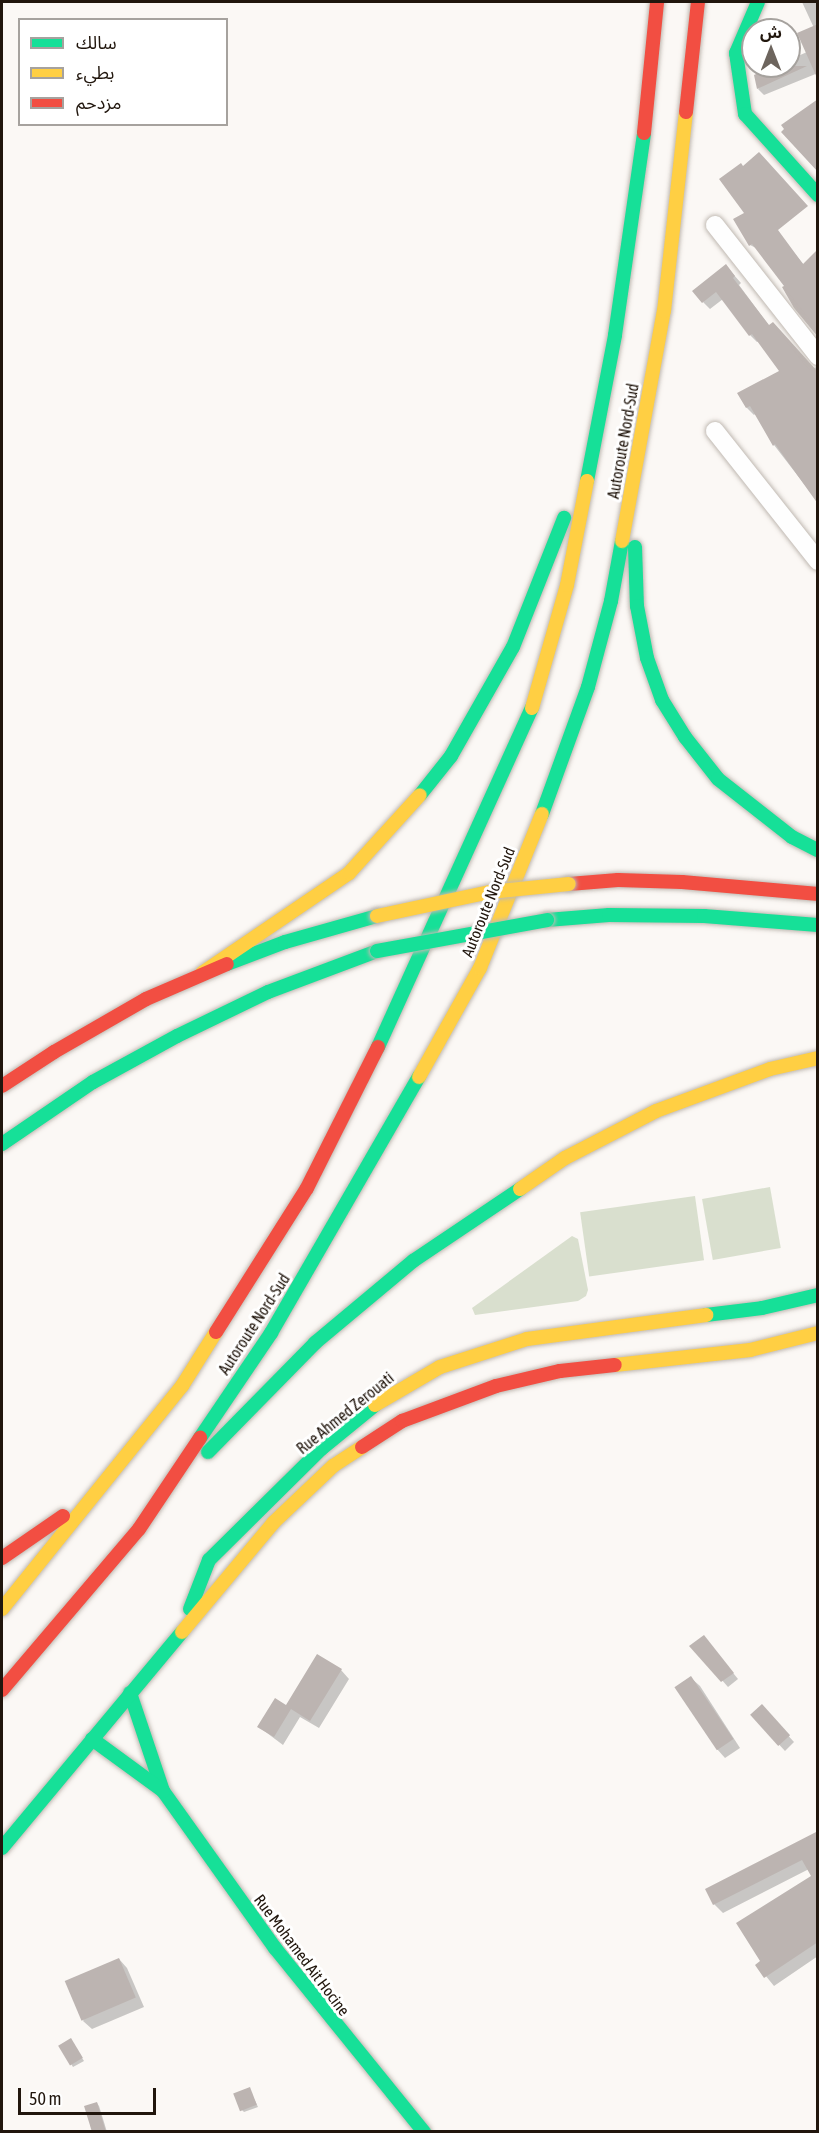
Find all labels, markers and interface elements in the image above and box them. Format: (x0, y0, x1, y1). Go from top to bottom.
legend (18, 18, 228, 126)
north arrow (741, 18, 801, 78)
text: ش (760, 23, 782, 41)
text: سالك (76, 32, 117, 53)
text: بطيء (76, 62, 114, 83)
text: مزدحم (76, 92, 121, 113)
street label: Autoroute Nord-Sud (603, 382, 643, 500)
street label: Autoroute Nord-Sud (457, 844, 519, 960)
street label: Autoroute Nord-Sud (214, 1270, 294, 1378)
street label: Rue Ahmed Zerouati (293, 1368, 397, 1458)
street label: Rue Mohamed Ait Hocine (250, 1891, 354, 2019)
scale bar (21, 2076, 159, 2114)
text: 50 m (29, 2088, 61, 2109)

